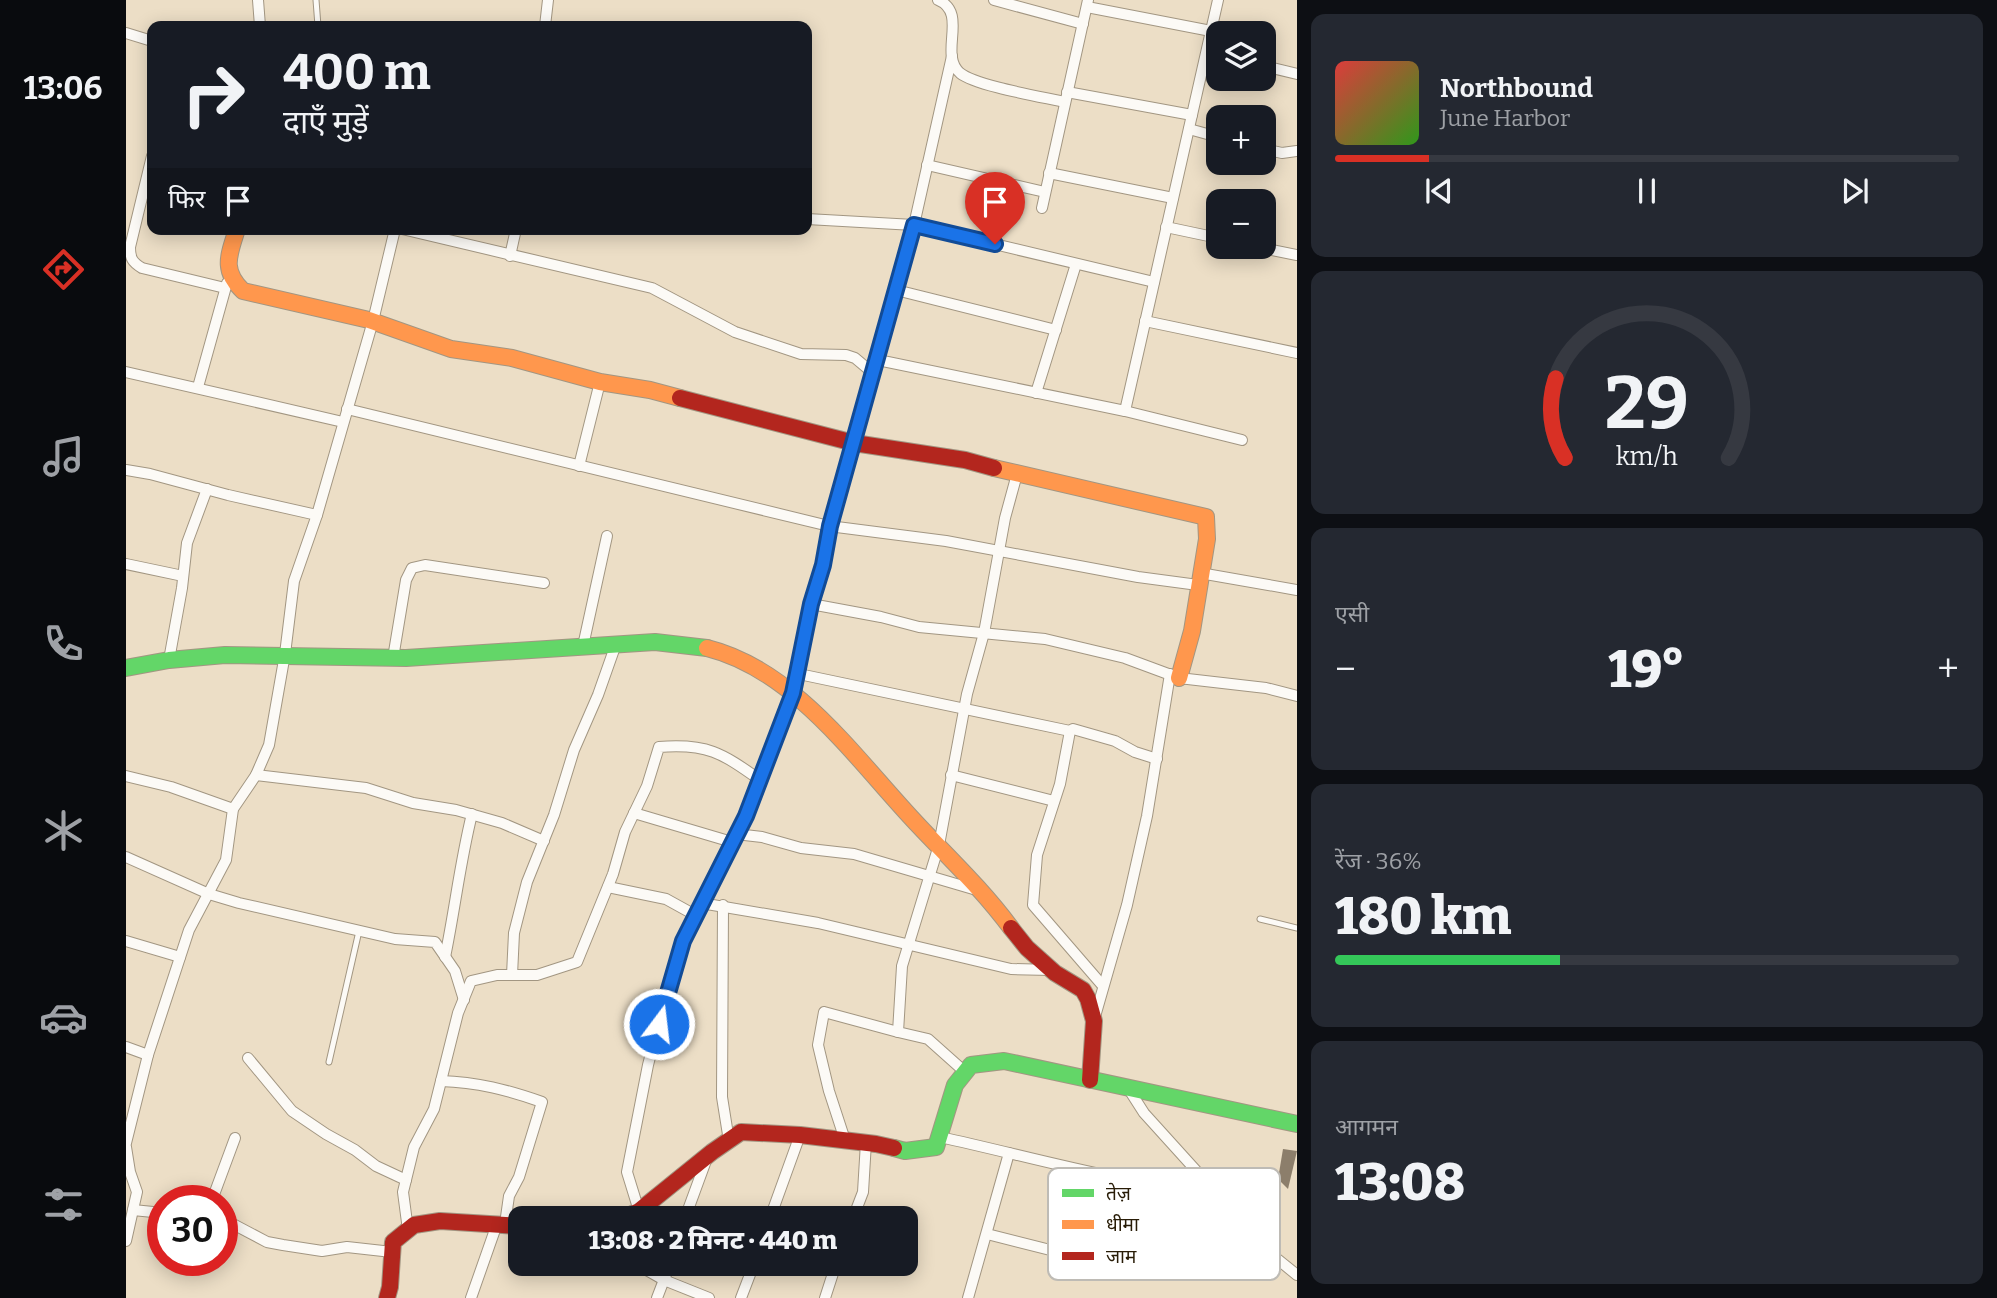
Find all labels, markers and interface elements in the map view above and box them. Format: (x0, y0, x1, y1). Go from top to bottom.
map controls (1206, 21, 1276, 259)
button: layers (1206, 21, 1276, 91)
text: 400 m (283, 43, 431, 102)
icon: right (168, 49, 259, 140)
text: 13:06 (24, 69, 102, 107)
text: Northbound (1440, 73, 1593, 104)
text: दाएँ मुड़ें (283, 103, 369, 141)
text: June Harbor (1440, 104, 1570, 132)
button: + (1206, 105, 1276, 175)
pin (965, 172, 1025, 244)
icon: previous (1420, 172, 1458, 210)
icon: pause (1628, 172, 1666, 210)
icon: next (1836, 172, 1874, 210)
icon: arrive (219, 182, 257, 220)
icon: arrive (976, 183, 1014, 221)
text: फिर (168, 184, 205, 215)
button: − (1206, 189, 1276, 259)
icon: directions (39, 245, 88, 294)
text: 29 (1605, 361, 1689, 448)
icon: music (39, 432, 88, 481)
text: km/h (1616, 442, 1678, 472)
text: एसी (1335, 600, 1369, 628)
icon: phone (39, 619, 88, 668)
text: 19° (1608, 638, 1685, 701)
text: − (1335, 646, 1356, 692)
text: + (1937, 646, 1959, 692)
icon: climate (39, 806, 88, 855)
text: रेंज · 36% (1335, 847, 1422, 875)
text: 180 km (1335, 885, 1512, 948)
position arrow (622, 987, 696, 1061)
icon: car (39, 993, 88, 1042)
text: आगमन (1335, 1113, 1398, 1141)
text: 13:08 (1335, 1151, 1465, 1214)
legend (1048, 1168, 1280, 1280)
icon: filters (39, 1180, 88, 1229)
text: तेज़ (1106, 1182, 1132, 1205)
speed limit sign: 30 (147, 1185, 238, 1276)
text: धीमा (1106, 1213, 1140, 1236)
text: 13:08 · 2 मिनट · 440 m (589, 1225, 837, 1256)
text: जाम (1106, 1245, 1137, 1268)

